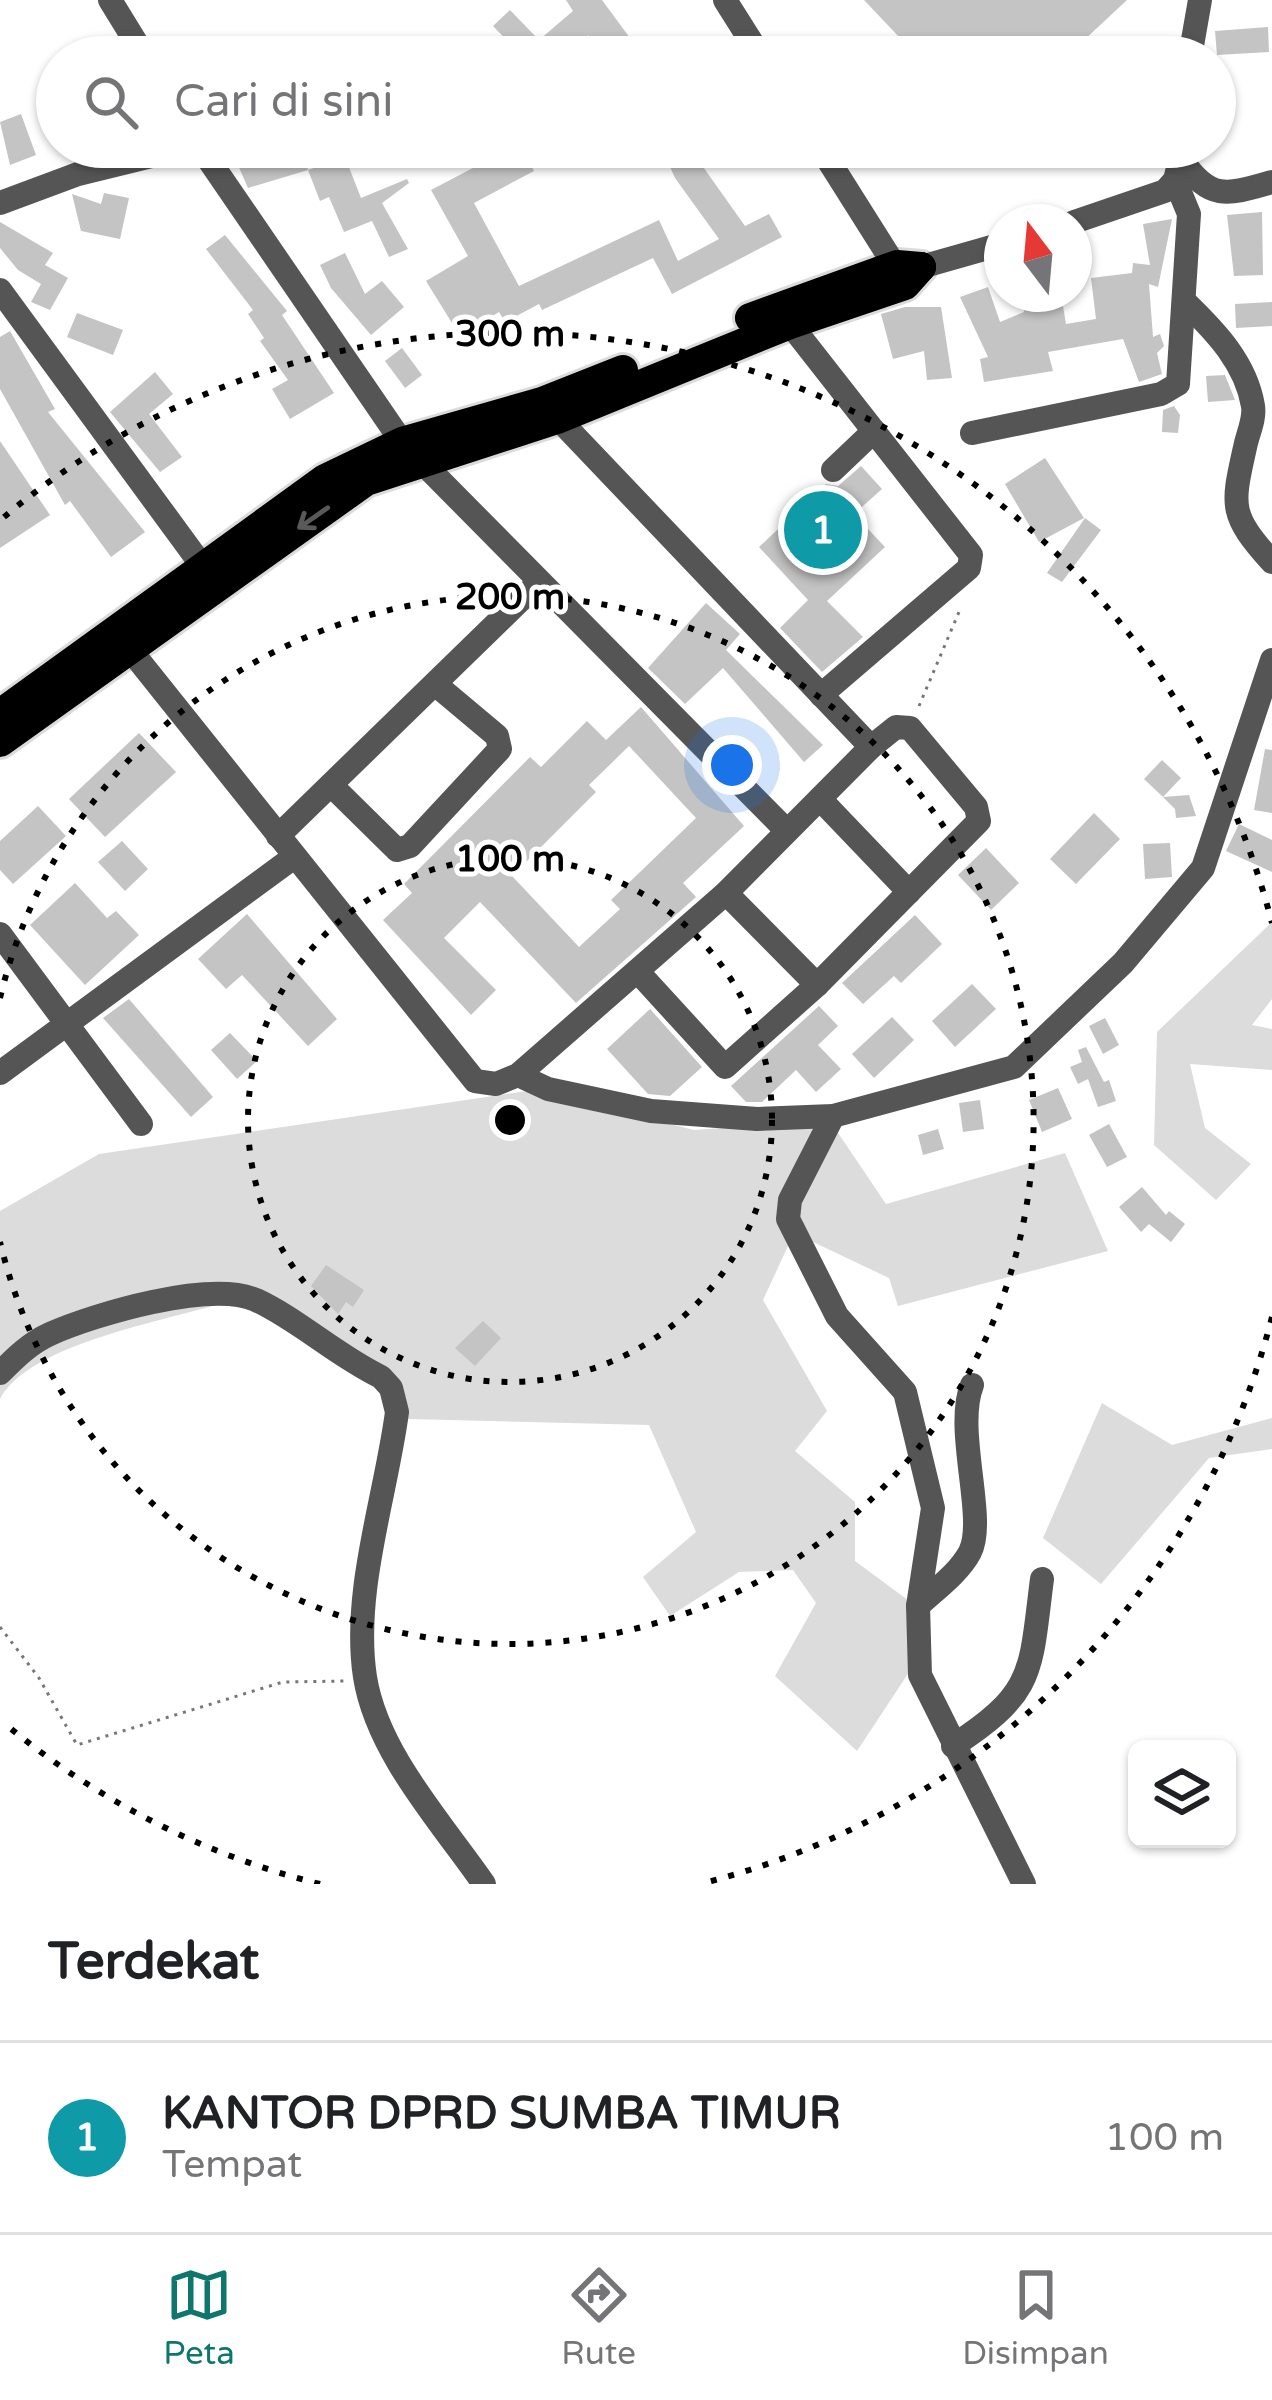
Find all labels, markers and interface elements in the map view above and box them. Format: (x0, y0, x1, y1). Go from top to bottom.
search box (36, 36, 1236, 168)
icon: search (78, 69, 144, 135)
text: Cari di sini (174, 75, 393, 129)
north arrow (984, 204, 1092, 312)
text: 300 m (455, 313, 565, 356)
pin: 1 (784, 485, 862, 575)
one-way arrow (297, 505, 331, 530)
text: 200 m (455, 576, 565, 619)
your location (702, 735, 762, 795)
text: 100 m (455, 838, 565, 881)
centre of rings (489, 1099, 531, 1141)
map controls (1128, 1740, 1236, 1848)
button: layers (1128, 1740, 1236, 1848)
text: Terdekat (48, 1931, 259, 1993)
text: KANTOR DPRD SUMBA TIMUR (162, 2087, 841, 2141)
text: 1 (75, 2114, 99, 2161)
text: 100 m (1105, 2114, 1224, 2161)
text: Tempat (162, 2141, 302, 2188)
tab: Peta (163, 2262, 235, 2373)
tab: Rute (561, 2262, 636, 2373)
tab: Disimpan (962, 2262, 1109, 2373)

